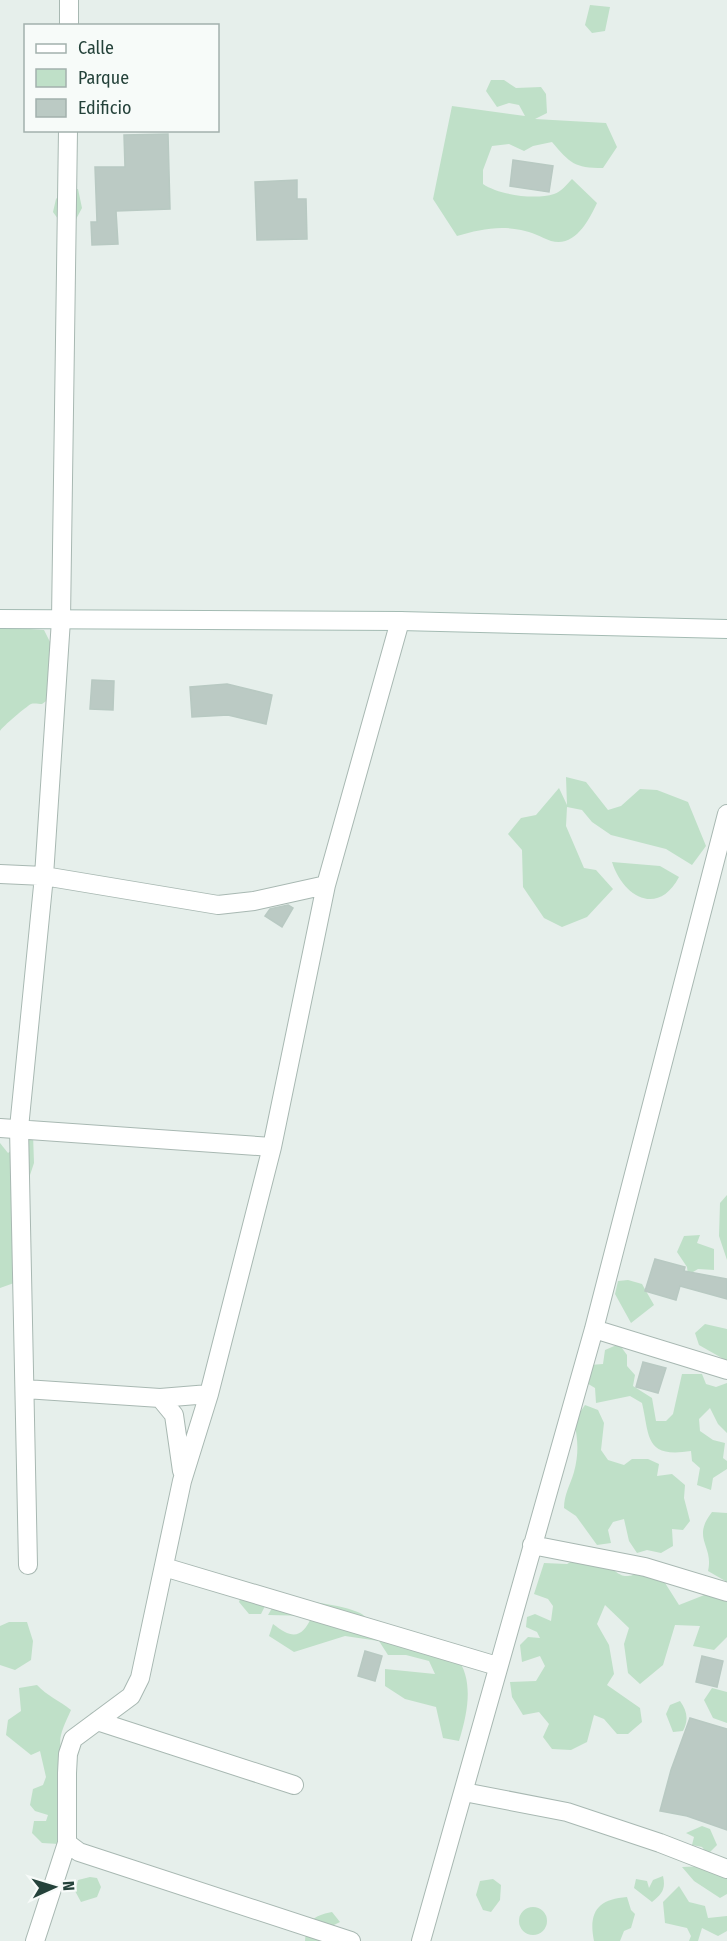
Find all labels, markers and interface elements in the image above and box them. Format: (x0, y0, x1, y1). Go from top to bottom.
legend (24, 24, 219, 132)
text: Calle (78, 37, 114, 59)
text: Parque (78, 67, 129, 89)
text: Edificio (78, 97, 131, 119)
north arrow (24, 1857, 84, 1917)
text: N (59, 1881, 78, 1891)

